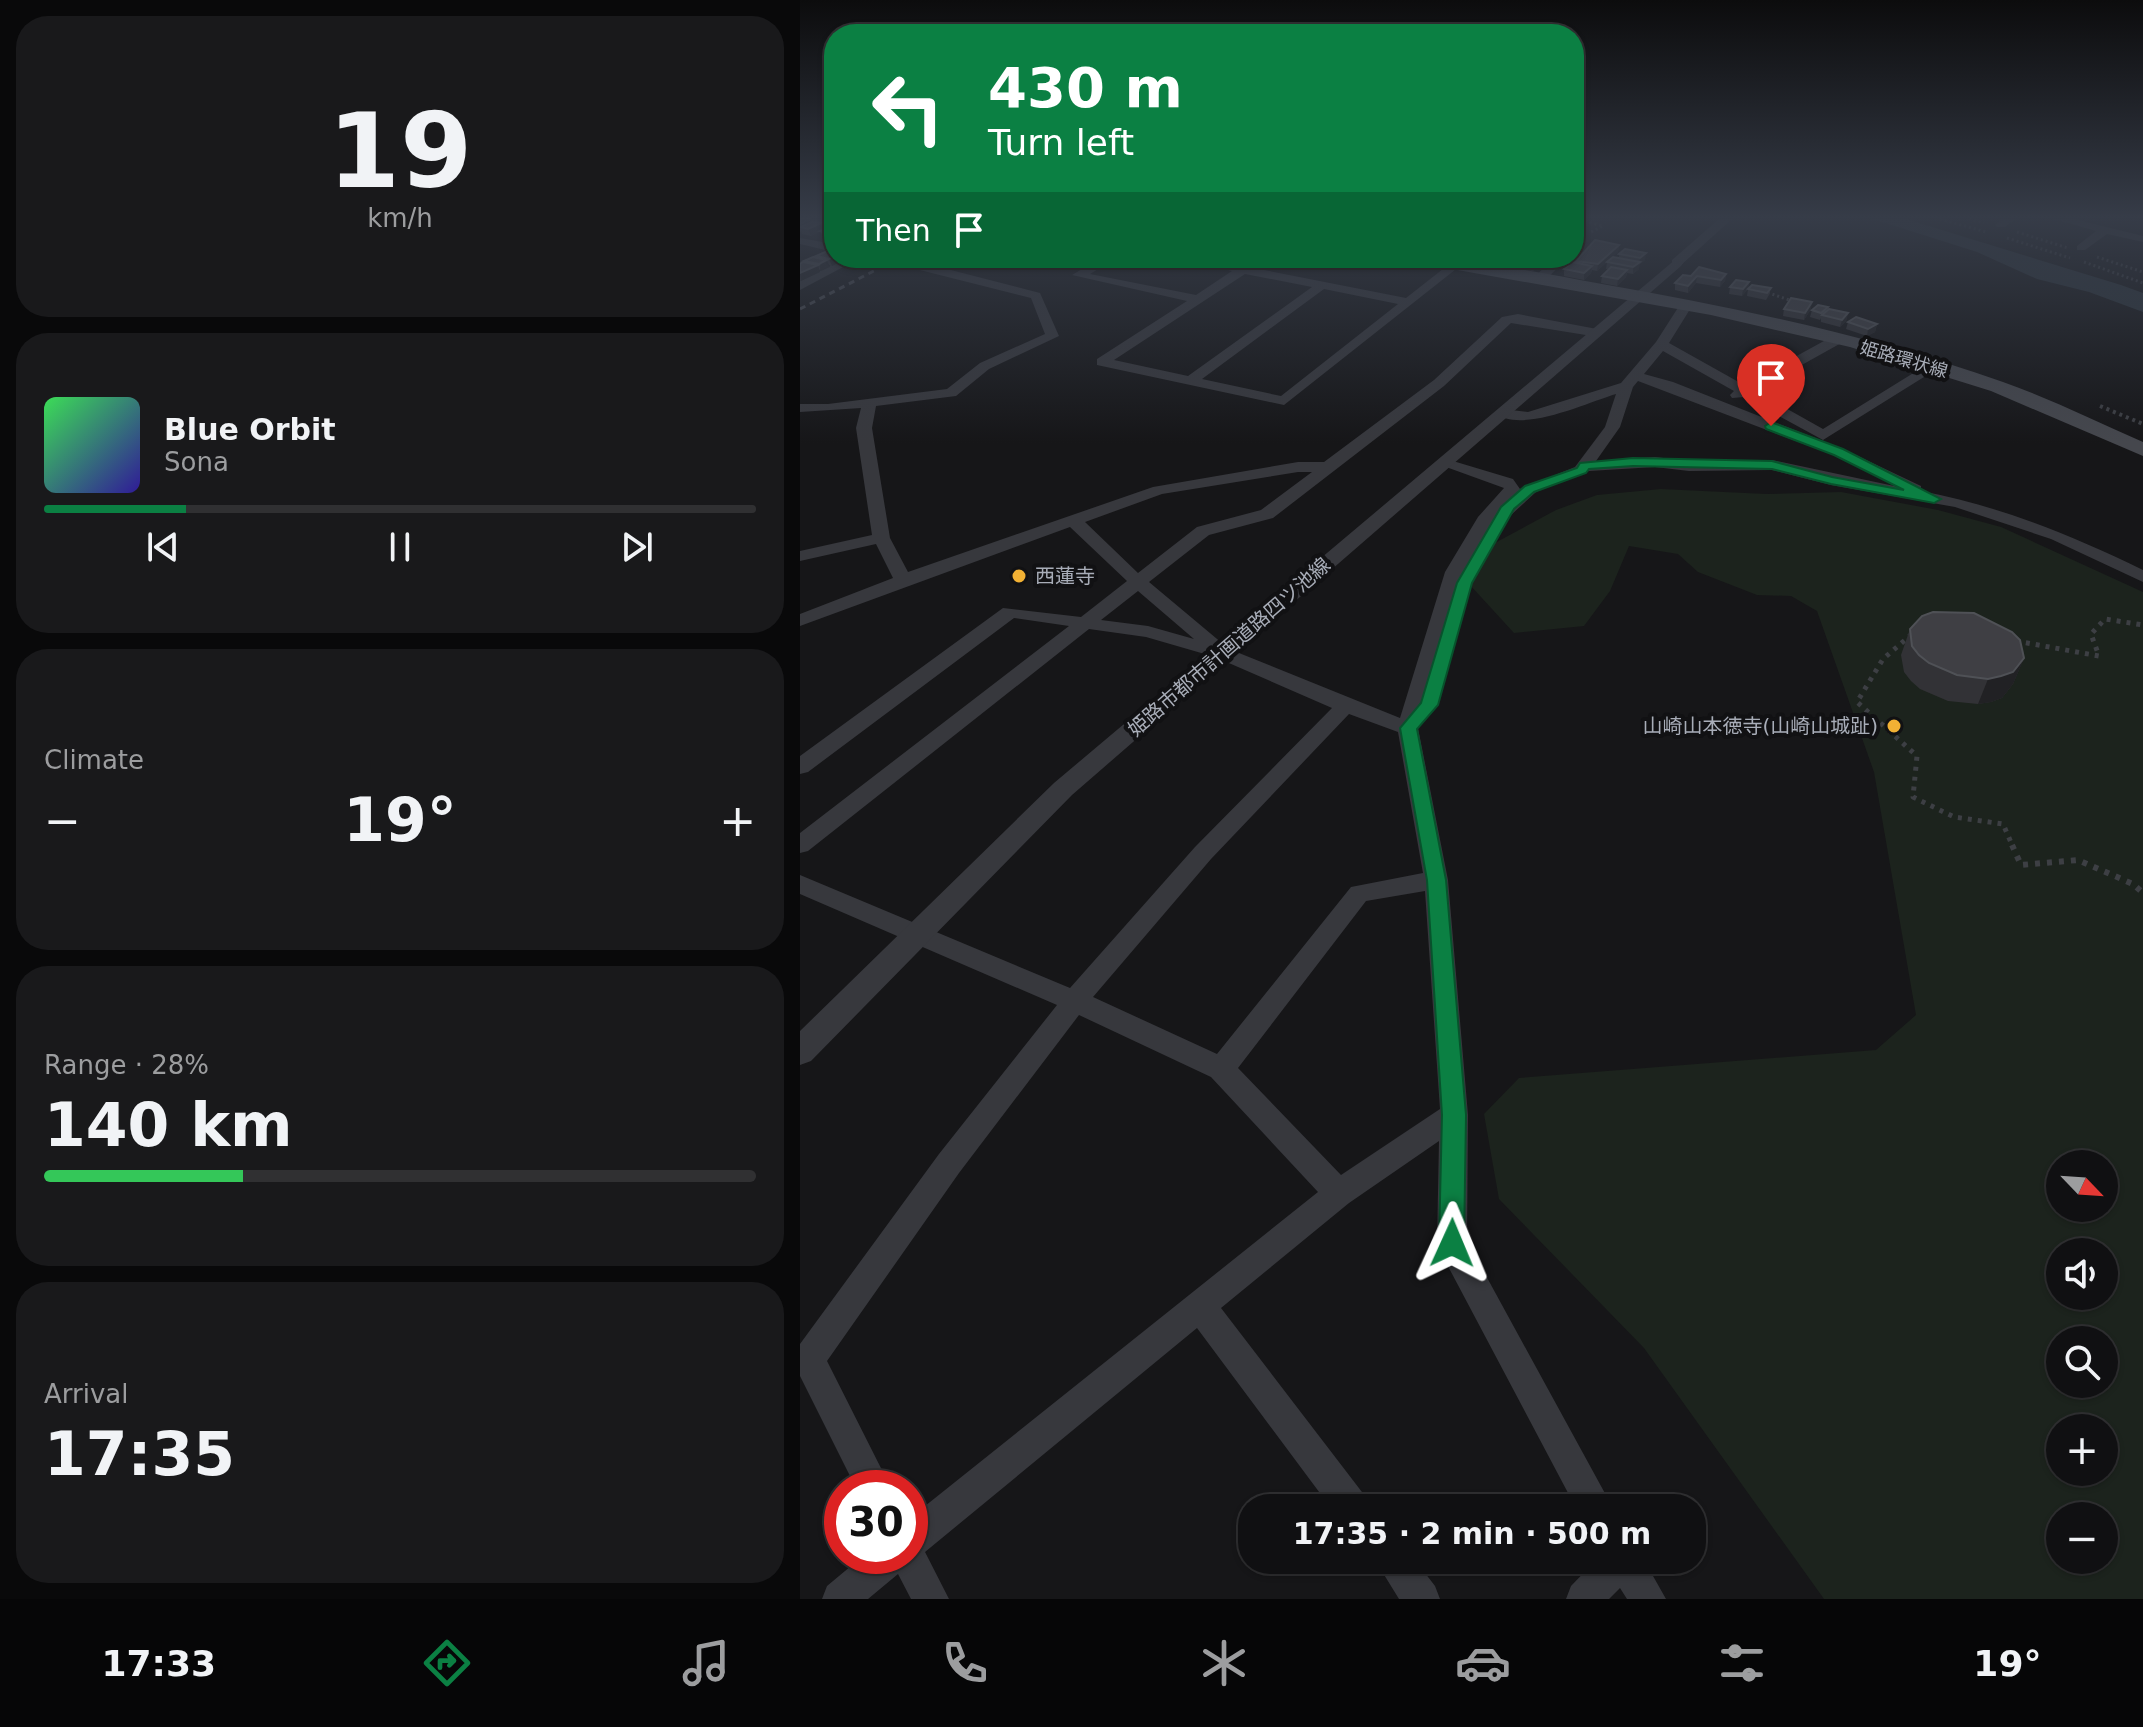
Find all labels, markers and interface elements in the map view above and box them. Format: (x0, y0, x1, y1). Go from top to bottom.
text: 430 m (988, 55, 1183, 120)
icon: left (856, 56, 960, 160)
text: 19 (328, 90, 472, 212)
text: Turn left (988, 122, 1134, 163)
text: km/h (367, 203, 433, 233)
icon: arrive (947, 208, 991, 252)
text: Then (856, 213, 931, 248)
street label: 姫路環状線 (1858, 337, 1950, 381)
pin (1737, 344, 1805, 426)
icon: arrive (1749, 356, 1793, 400)
text: Blue Orbit (164, 412, 336, 447)
text: Sona (164, 447, 229, 477)
icon: previous (141, 525, 185, 569)
icon: pause (378, 525, 422, 569)
icon: next (615, 525, 659, 569)
street label: 姫路市都市計画道路四ツ池線 (1123, 553, 1335, 741)
place label: 西蓮寺 (1035, 564, 1095, 588)
marker: 西蓮寺 (1010, 567, 1028, 585)
place label: 山崎山本徳寺(山崎山城趾) (1642, 714, 1878, 738)
marker: 山崎山本徳寺(山崎山城趾) (1885, 717, 1903, 735)
text: Climate (44, 745, 144, 775)
text: 19° (343, 785, 457, 855)
text: − (44, 795, 81, 846)
text: + (719, 795, 756, 846)
text: Range · 28% (44, 1050, 209, 1080)
text: 140 km (44, 1090, 293, 1160)
north arrow (2046, 1150, 2118, 1222)
map controls (2046, 1150, 2118, 1574)
position arrow (1410, 1201, 1494, 1285)
button: sound (2046, 1238, 2118, 1310)
button: search (2046, 1326, 2118, 1398)
text: Arrival (44, 1379, 128, 1409)
button: + (2046, 1414, 2118, 1486)
text: 17:35 (44, 1419, 235, 1489)
speed limit sign: 30 (824, 1470, 928, 1574)
button: − (2046, 1502, 2118, 1574)
text: 17:35 · 2 min · 500 m (1293, 1516, 1651, 1551)
icon: directions (419, 1635, 475, 1691)
icon: music (678, 1635, 734, 1691)
icon: phone (937, 1635, 993, 1691)
icon: climate (1196, 1635, 1252, 1691)
icon: car (1455, 1635, 1511, 1691)
icon: filters (1714, 1635, 1770, 1691)
text: 17:33 (102, 1643, 216, 1684)
text: 19° (1973, 1643, 2041, 1684)

